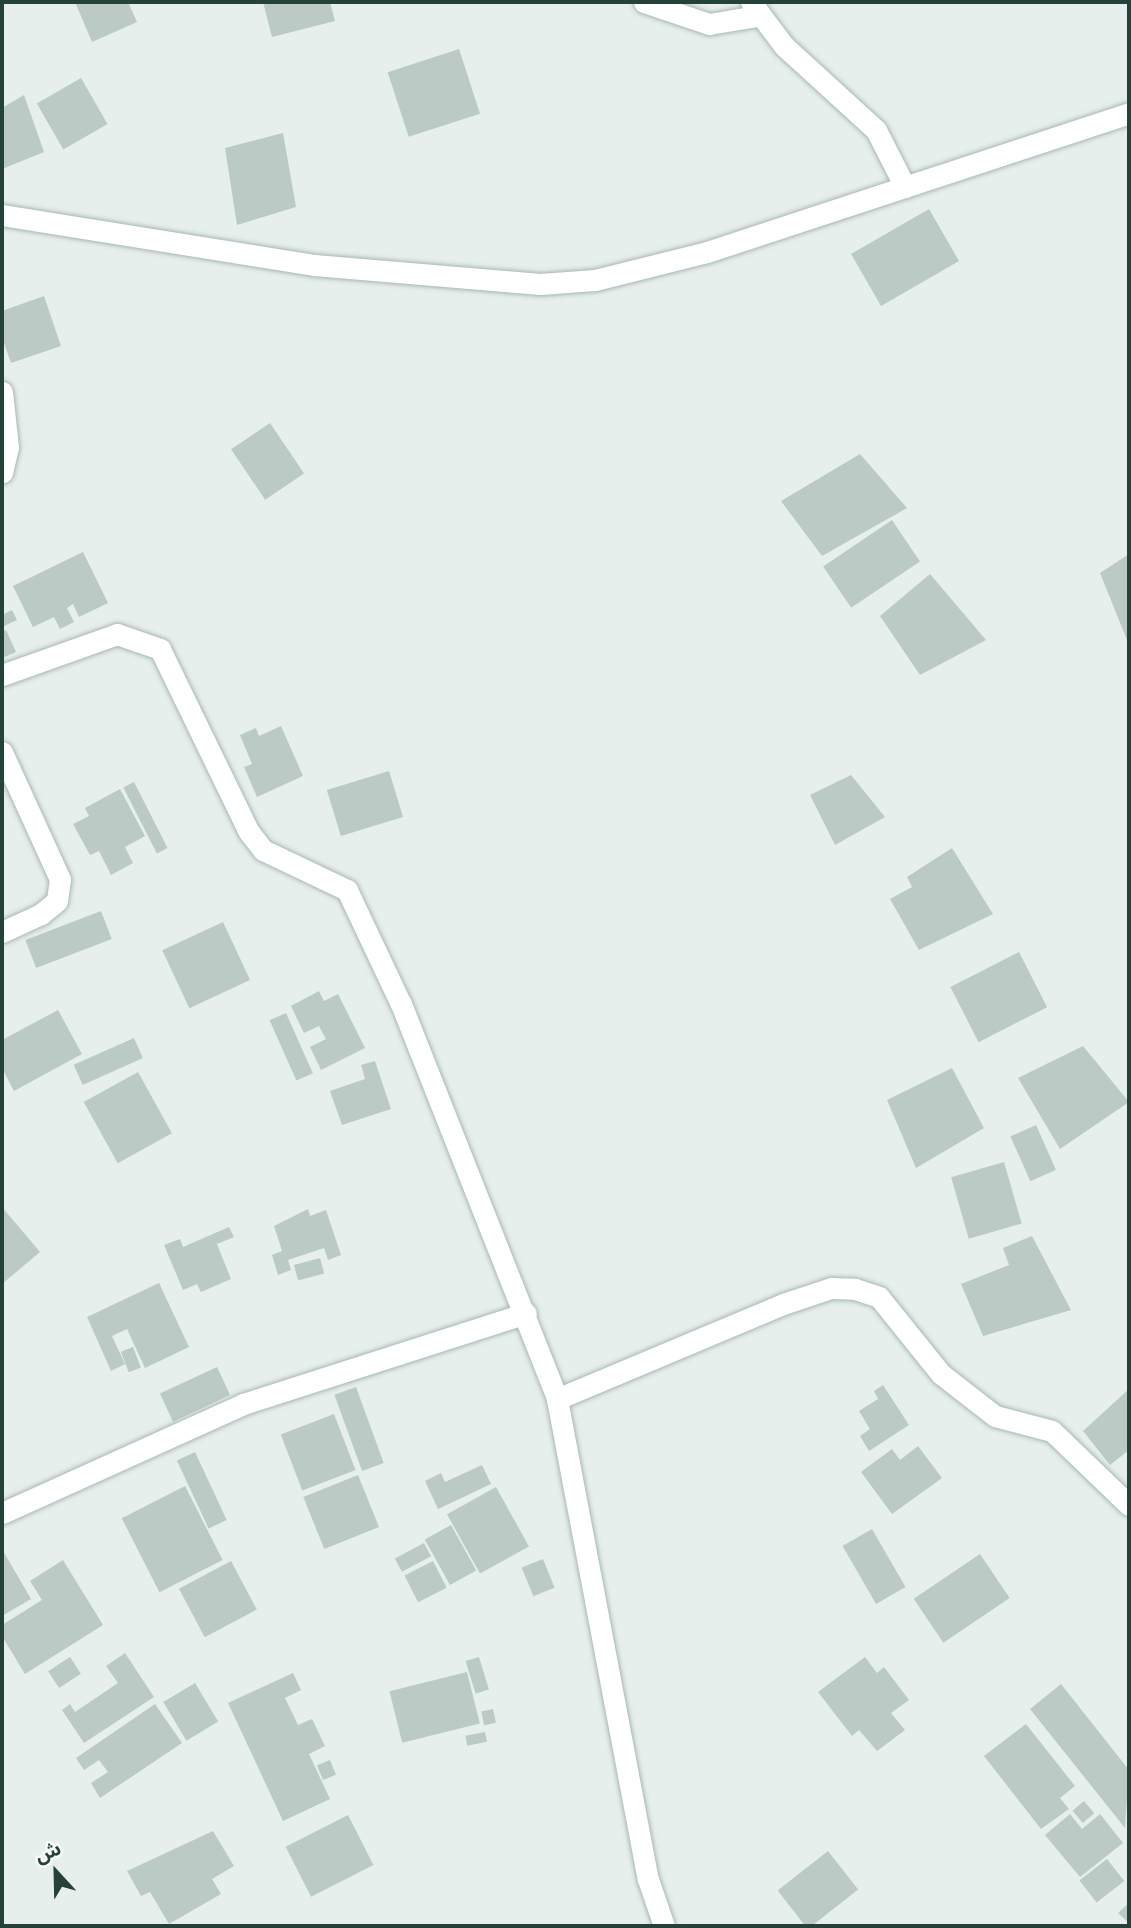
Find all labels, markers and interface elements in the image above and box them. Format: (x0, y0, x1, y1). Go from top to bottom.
north arrow (21, 1837, 91, 1907)
text: ش (32, 1837, 64, 1867)

